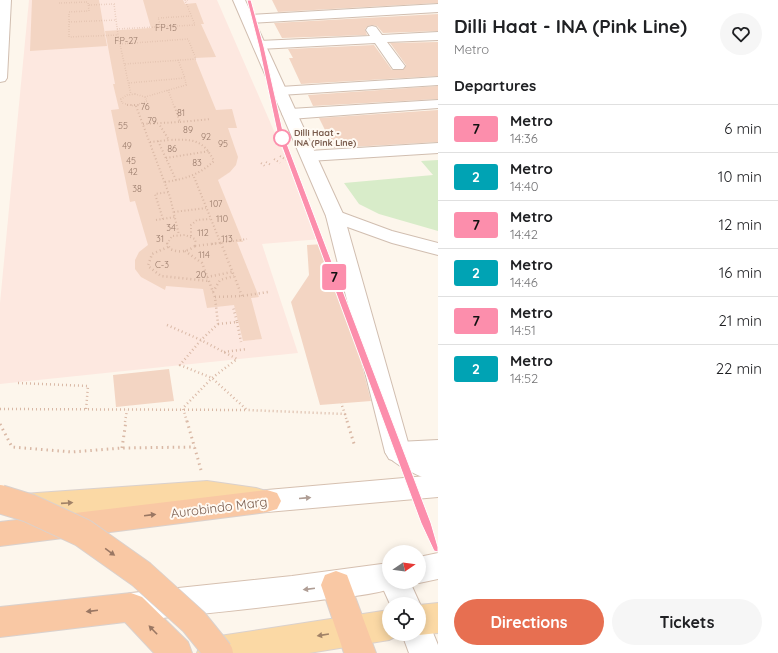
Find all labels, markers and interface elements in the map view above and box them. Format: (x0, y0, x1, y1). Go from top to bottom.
button: heart (720, 13, 762, 55)
text: Dilli Haat - INA (Pink Line) (454, 14, 687, 38)
house number: FP-15 (155, 22, 177, 33)
house number: FP-27 (114, 35, 138, 46)
text: Metro (454, 41, 489, 57)
text: Departures (454, 76, 536, 95)
house number: 76 (140, 101, 150, 112)
house number: 81 (177, 107, 185, 118)
text: Metro (510, 111, 553, 130)
house number: 79 (147, 115, 157, 126)
text: 6 min (724, 119, 762, 138)
house number: 55 (118, 120, 128, 131)
text: 7 (472, 120, 480, 138)
house number: 89 (183, 124, 193, 135)
place label: Dilli Haat - INA (Pink Line) (294, 127, 356, 148)
marker: Dilli Haat - INA (Pink Line) (273, 129, 291, 147)
text: 14:36 (510, 130, 538, 146)
house number: 92 (201, 131, 211, 142)
house number: 95 (218, 138, 228, 149)
house number: 49 (122, 140, 132, 151)
house number: 86 (167, 143, 177, 154)
house number: 45 (126, 155, 136, 166)
house number: 83 (192, 157, 202, 168)
text: Metro (510, 159, 553, 178)
house number: 42 (128, 166, 138, 177)
text: 10 min (718, 167, 762, 186)
text: 2 (472, 168, 480, 186)
text: 14:40 (510, 178, 538, 194)
house number: 38 (132, 183, 142, 194)
house number: 107 (210, 198, 223, 209)
text: Metro (510, 207, 553, 226)
house number: 110 (216, 213, 228, 224)
text: 12 min (718, 215, 762, 234)
text: 7 (472, 216, 480, 234)
house number: 34 (166, 222, 176, 233)
text: 14:42 (510, 226, 538, 242)
house number: 112 (197, 227, 209, 238)
house number: 31 (156, 233, 164, 244)
house number: 113 (221, 233, 233, 244)
house number: 114 (198, 249, 210, 260)
text: Metro (510, 255, 553, 274)
house number: C-3 (155, 259, 169, 270)
text: 16 min (719, 263, 762, 282)
line badge: 7 (321, 264, 347, 290)
text: 2 (472, 264, 480, 282)
text: 7 (330, 268, 338, 286)
house number: 20 (196, 269, 206, 280)
text: 14:46 (510, 274, 538, 290)
text: Metro (510, 303, 553, 322)
text: 21 min (718, 311, 762, 330)
text: 7 (472, 312, 480, 330)
text: 14:51 (510, 322, 536, 338)
text: Metro (510, 351, 553, 370)
text: 22 min (716, 359, 762, 378)
text: 2 (472, 360, 480, 378)
text: 14:52 (510, 370, 538, 386)
street label: Aurobindo Marg (170, 493, 268, 521)
one-way arrow (299, 494, 311, 501)
one-way arrow (61, 499, 73, 506)
one-way arrow (144, 512, 156, 519)
north arrow (382, 545, 426, 589)
map controls (382, 545, 426, 641)
one-way arrow (105, 548, 115, 556)
one-way arrow (303, 585, 315, 592)
button: locate (382, 597, 426, 641)
button: Directions (454, 599, 604, 645)
button: Tickets (612, 599, 762, 645)
one-way arrow (86, 608, 98, 614)
one-way arrow (149, 625, 158, 635)
one-way arrow (317, 633, 329, 639)

